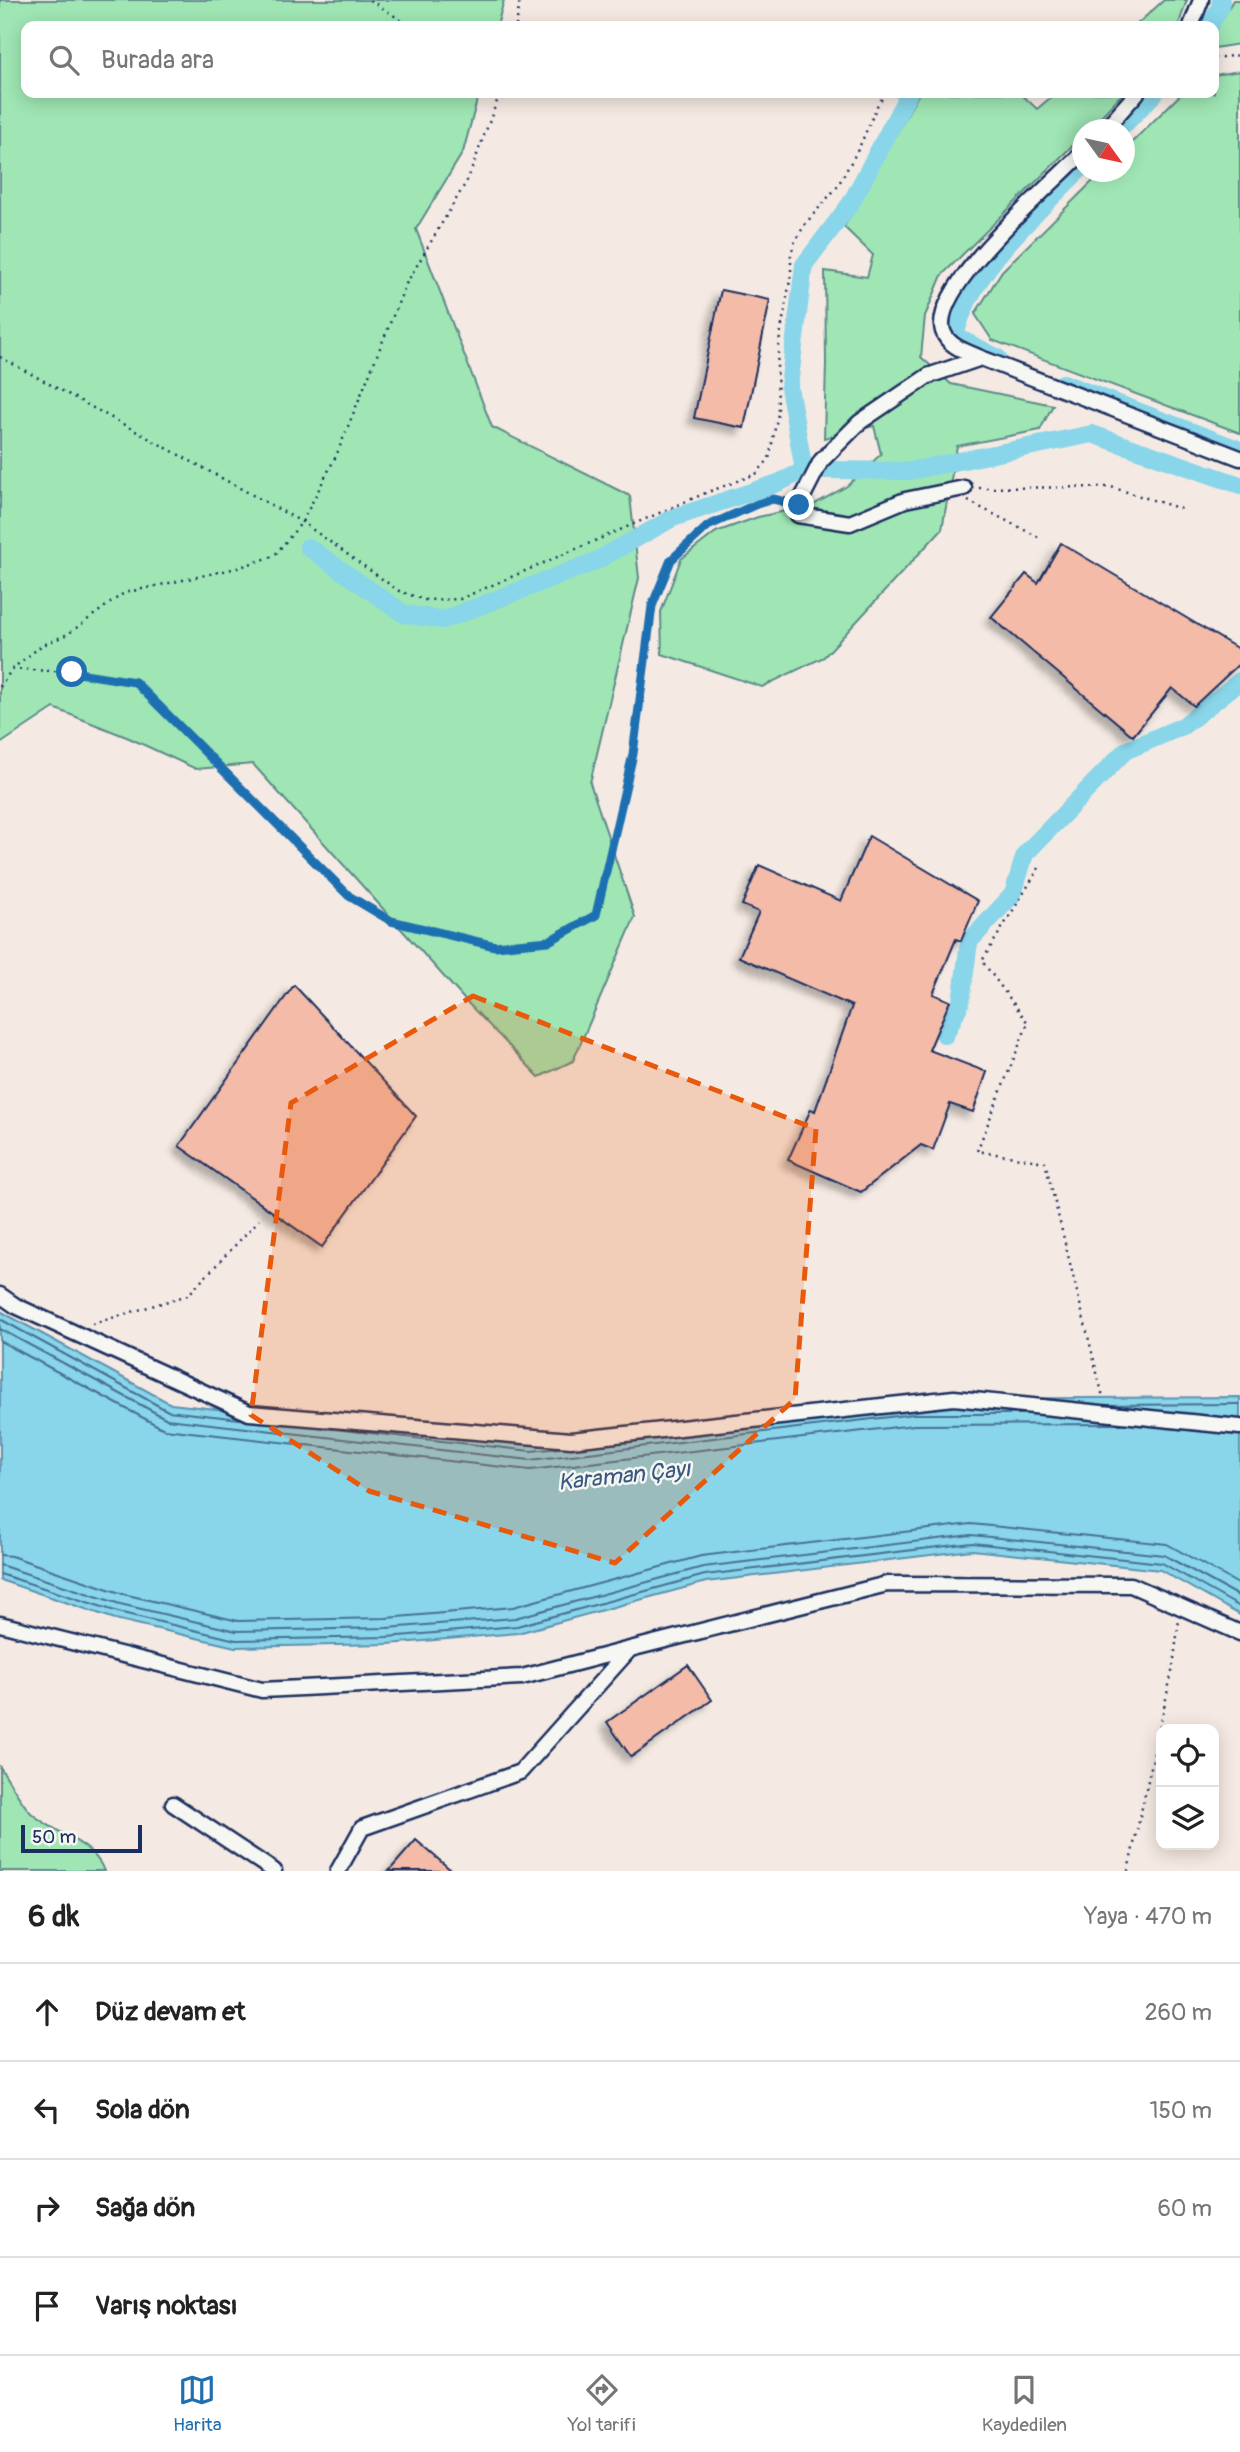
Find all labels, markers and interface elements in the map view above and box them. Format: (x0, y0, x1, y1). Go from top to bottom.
search box (21, 21, 1219, 98)
icon: search (45, 41, 83, 79)
text: Burada ara (101, 44, 214, 76)
north arrow (1072, 119, 1135, 182)
route end (783, 489, 814, 520)
route start (56, 656, 87, 687)
water label: Karaman Çayı (556, 1454, 694, 1497)
map controls (1156, 1724, 1219, 1850)
button: locate (1156, 1724, 1219, 1787)
button: layers (1156, 1787, 1219, 1850)
scale bar (21, 1822, 142, 1854)
text: 50 m (32, 1825, 76, 1849)
text: 6 dk (28, 1898, 79, 1935)
text: Yaya · 470 m (1084, 1902, 1212, 1931)
icon: ahead (28, 1993, 66, 2031)
text: Düz devam et (95, 1996, 246, 2028)
text: 260 m (1145, 1998, 1212, 2027)
icon: left (28, 2091, 66, 2129)
text: Sola dön (95, 2094, 190, 2126)
text: 150 m (1149, 2096, 1212, 2125)
icon: right (28, 2189, 66, 2227)
text: Sağa dön (95, 2192, 195, 2224)
text: 60 m (1157, 2194, 1212, 2223)
icon: arrive (28, 2287, 66, 2325)
text: Varış noktası (95, 2290, 237, 2322)
tab: Harita (173, 2371, 222, 2437)
tab: Yol tarifi (568, 2371, 636, 2437)
tab: Kaydedilen (982, 2371, 1067, 2437)

